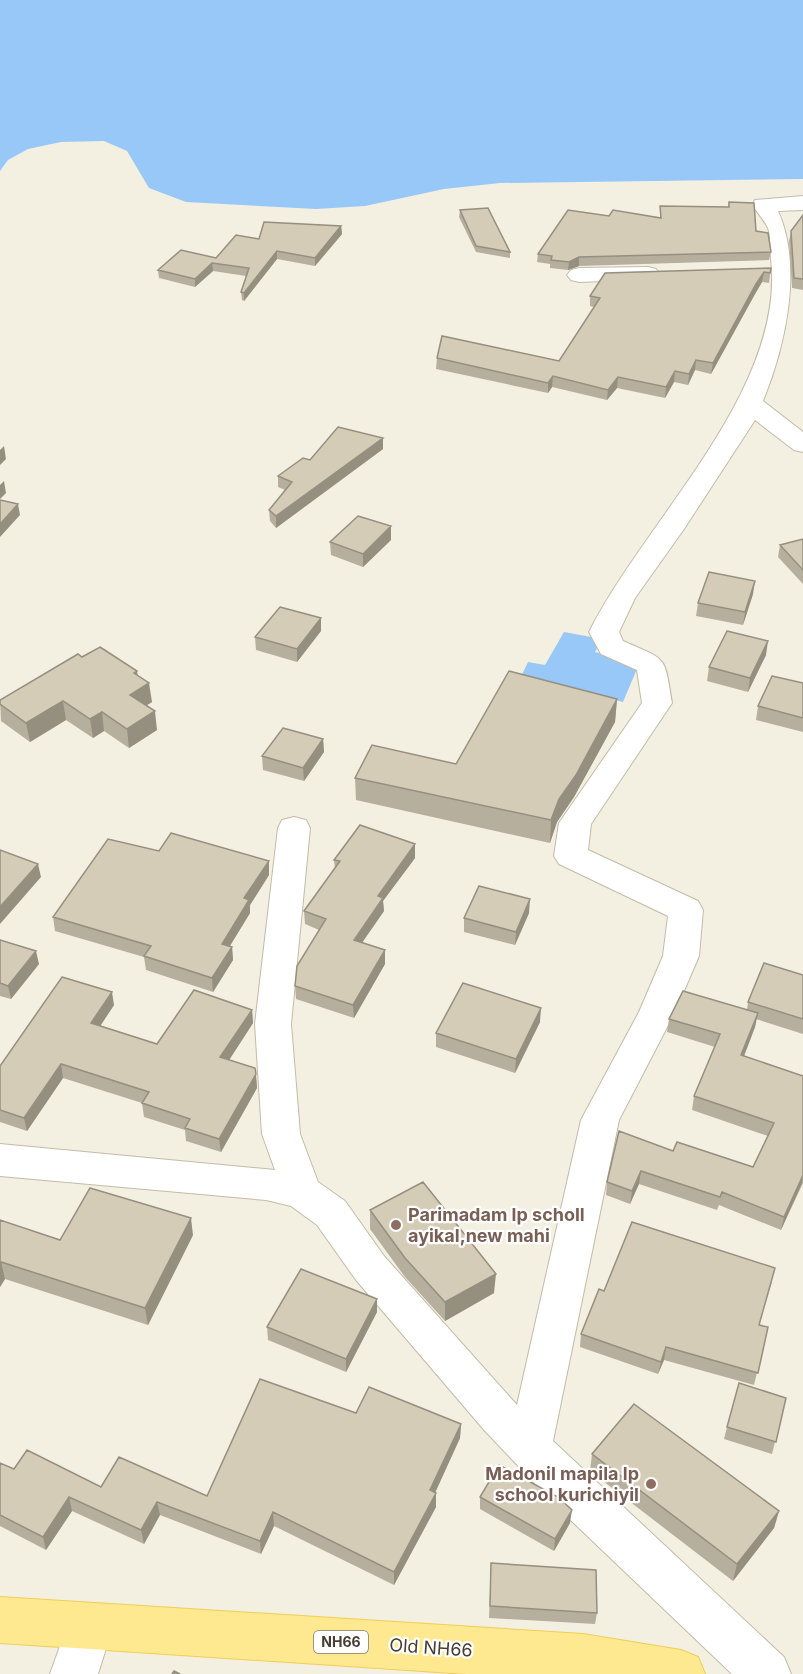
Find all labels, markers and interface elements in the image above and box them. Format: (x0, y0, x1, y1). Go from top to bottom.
place label: Parimadam lp scholl ayikal,new mahi (408, 1204, 585, 1246)
marker: Parimadam lp scholl ayikal,new mahi (389, 1218, 403, 1232)
place label: Madonil mapila lp school kurichiyil (485, 1463, 639, 1505)
marker: Madonil mapila lp school kurichiyil (644, 1477, 658, 1491)
road number: NH66 (314, 1631, 368, 1653)
street label: Old NH66 (389, 1634, 473, 1661)

